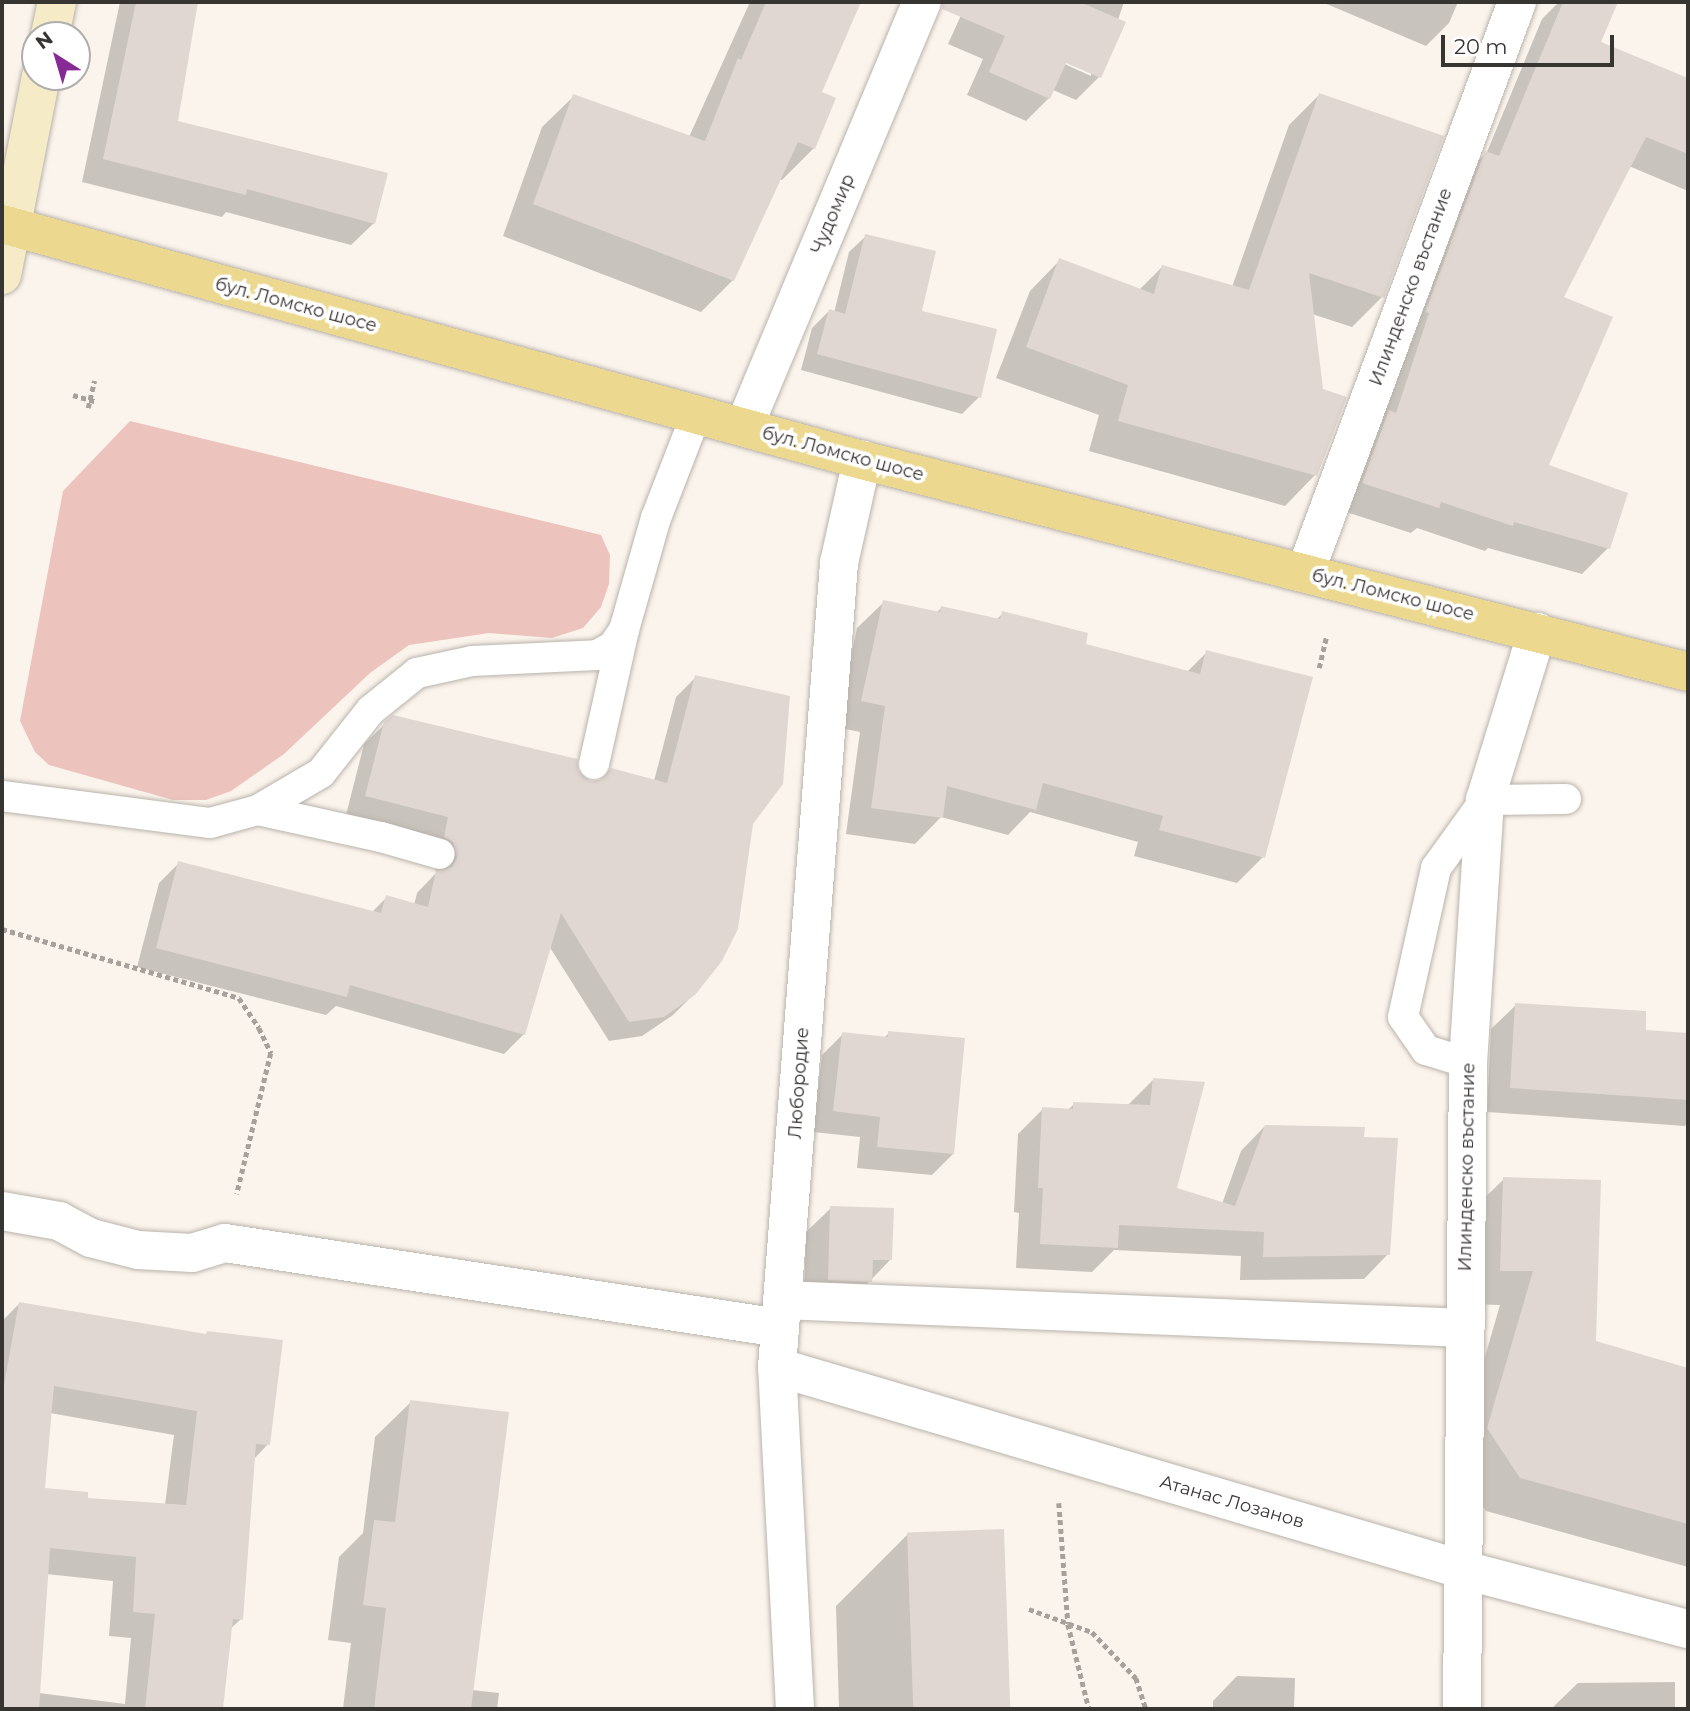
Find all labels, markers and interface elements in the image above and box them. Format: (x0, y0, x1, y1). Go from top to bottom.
north arrow (21, 21, 91, 91)
scale bar (1445, 21, 1618, 65)
text: N (31, 27, 57, 54)
text: 20 m (1454, 34, 1508, 59)
street label: Чудомир (807, 171, 859, 257)
street label: Илинденско въстание (1365, 185, 1457, 389)
street label: бул. Ломско шосе (213, 273, 379, 337)
street label: бул. Ломско шосе (760, 422, 926, 486)
street label: бул. Ломско шосе (1310, 564, 1476, 626)
street label: Любородие (784, 1026, 814, 1140)
street label: Илинденско въстание (1454, 1062, 1480, 1272)
street label: Атанас Лозанов (1157, 1471, 1307, 1533)

